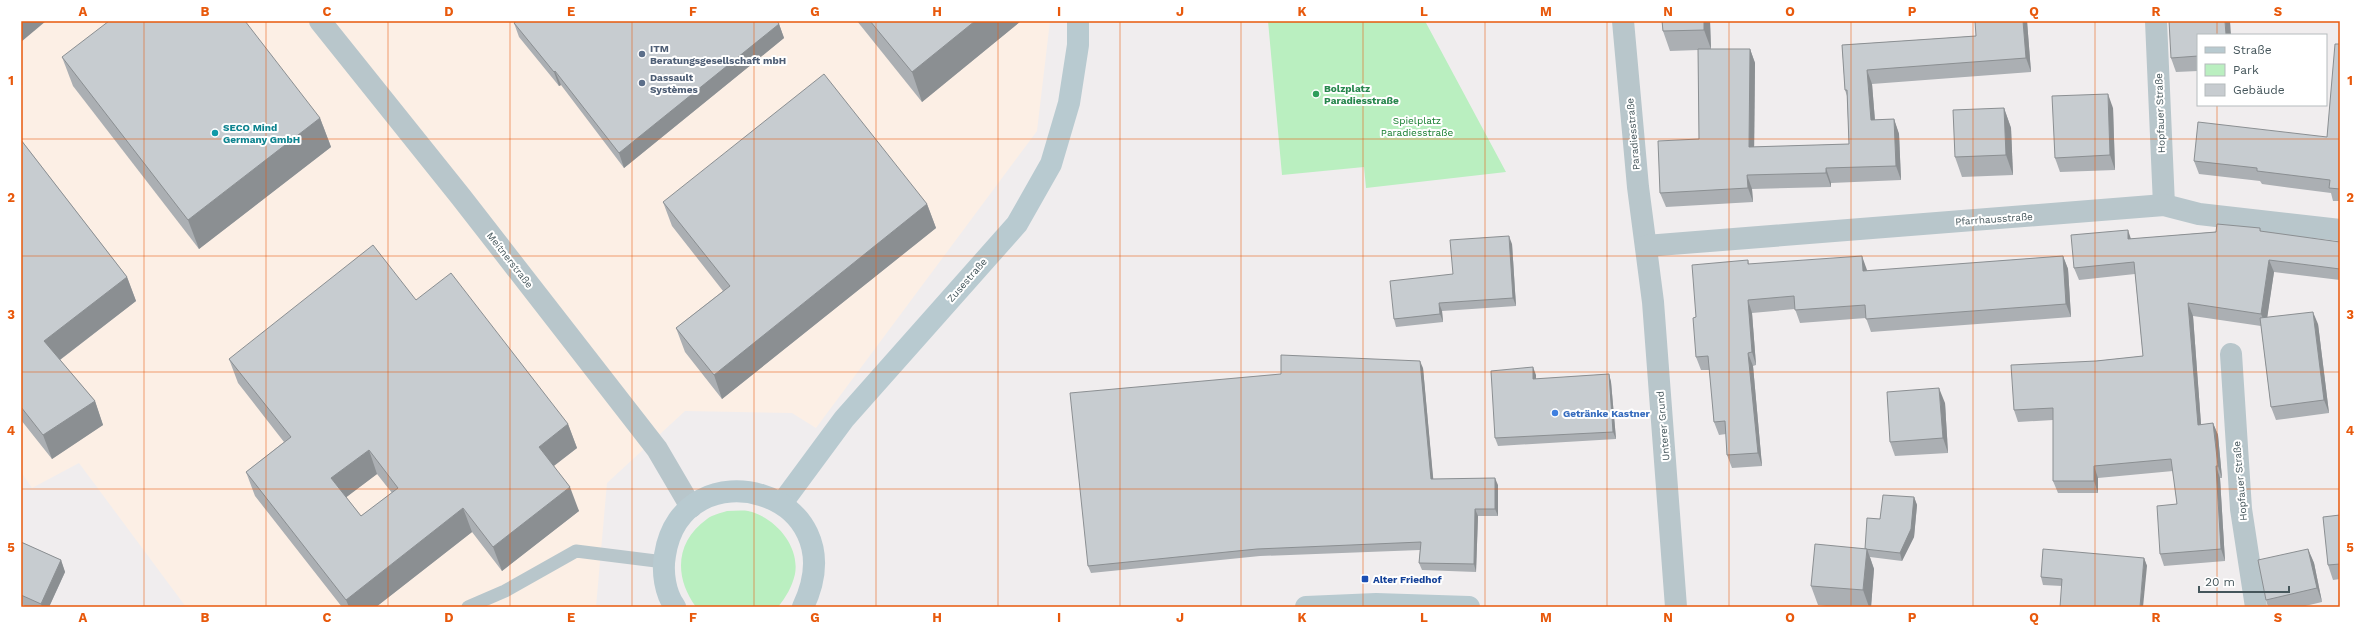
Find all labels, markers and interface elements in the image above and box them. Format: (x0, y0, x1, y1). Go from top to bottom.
text: A (79, 4, 88, 19)
text: B (201, 4, 210, 19)
text: C (323, 4, 332, 19)
text: D (444, 4, 454, 19)
text: E (567, 4, 575, 19)
text: F (689, 4, 697, 19)
text: G (810, 4, 820, 19)
text: H (932, 4, 942, 19)
text: I (1057, 4, 1061, 19)
text: J (1176, 4, 1184, 19)
text: K (1297, 4, 1307, 19)
text: L (1420, 4, 1428, 19)
text: M (1540, 4, 1552, 19)
text: N (1663, 4, 1673, 19)
text: O (1785, 4, 1795, 19)
text: P (1908, 4, 1917, 19)
text: Q (2029, 4, 2039, 19)
text: R (2152, 4, 2161, 19)
text: S (2274, 4, 2283, 19)
legend (2197, 34, 2327, 106)
place label: ITM Beratungsgesellschaft mbH (650, 43, 786, 66)
text: Straße (2233, 43, 2272, 57)
marker: ITM Beratungsgesellschaft mbH (637, 49, 647, 59)
text: Park (2233, 63, 2259, 77)
place label: Dassault Systèmes (650, 72, 699, 95)
text: 1 (8, 73, 14, 88)
street label: Hopfauer Straße (2153, 73, 2167, 153)
text: 1 (2347, 73, 2353, 88)
marker: Dassault Systèmes (637, 78, 647, 88)
place label: Bolzplatz Paradiesstraße (1324, 83, 1399, 106)
text: Gebäude (2233, 83, 2285, 97)
marker: Bolzplatz Paradiesstraße (1311, 89, 1321, 99)
street label: Paradiesstraße (1624, 97, 1642, 171)
park label: Spielplatz Paradiesstraße (1381, 115, 1453, 138)
place label: SECO Mind Germany GmbH (223, 122, 300, 145)
marker: SECO Mind Germany GmbH (210, 128, 220, 138)
text: 2 (7, 190, 15, 205)
text: 2 (2346, 190, 2354, 205)
street label: Pfarrhausstraße (1955, 211, 2033, 227)
street label: Meitnerstraße (485, 230, 535, 290)
street label: Zusestraße (945, 256, 989, 304)
text: 3 (7, 307, 15, 322)
text: 3 (2346, 307, 2354, 322)
street label: Unterer Grund (1654, 391, 1672, 461)
marker: Getränke Kastner (1550, 408, 1560, 418)
place label: Getränke Kastner (1563, 408, 1651, 419)
text: 4 (7, 423, 16, 438)
text: 4 (2346, 423, 2355, 438)
street label: Hopfauer Straße (2231, 440, 2249, 521)
text: 5 (7, 540, 15, 555)
text: 5 (2346, 540, 2354, 555)
scale bar (2199, 568, 2289, 594)
marker: Alter Friedhof (1360, 574, 1370, 584)
place label: Alter Friedhof (1373, 574, 1442, 585)
text: 20 m (2205, 575, 2235, 589)
text: A (79, 610, 88, 625)
text: B (201, 610, 210, 625)
text: C (323, 610, 332, 625)
text: D (444, 610, 454, 625)
text: E (567, 610, 575, 625)
text: F (689, 610, 697, 625)
text: G (810, 610, 820, 625)
text: H (932, 610, 942, 625)
text: I (1057, 610, 1061, 625)
text: J (1176, 610, 1184, 625)
text: K (1297, 610, 1307, 625)
text: L (1420, 610, 1428, 625)
text: M (1540, 610, 1552, 625)
text: N (1663, 610, 1673, 625)
text: O (1785, 610, 1795, 625)
text: P (1908, 610, 1917, 625)
text: Q (2029, 610, 2039, 625)
text: R (2152, 610, 2161, 625)
text: S (2274, 610, 2283, 625)

